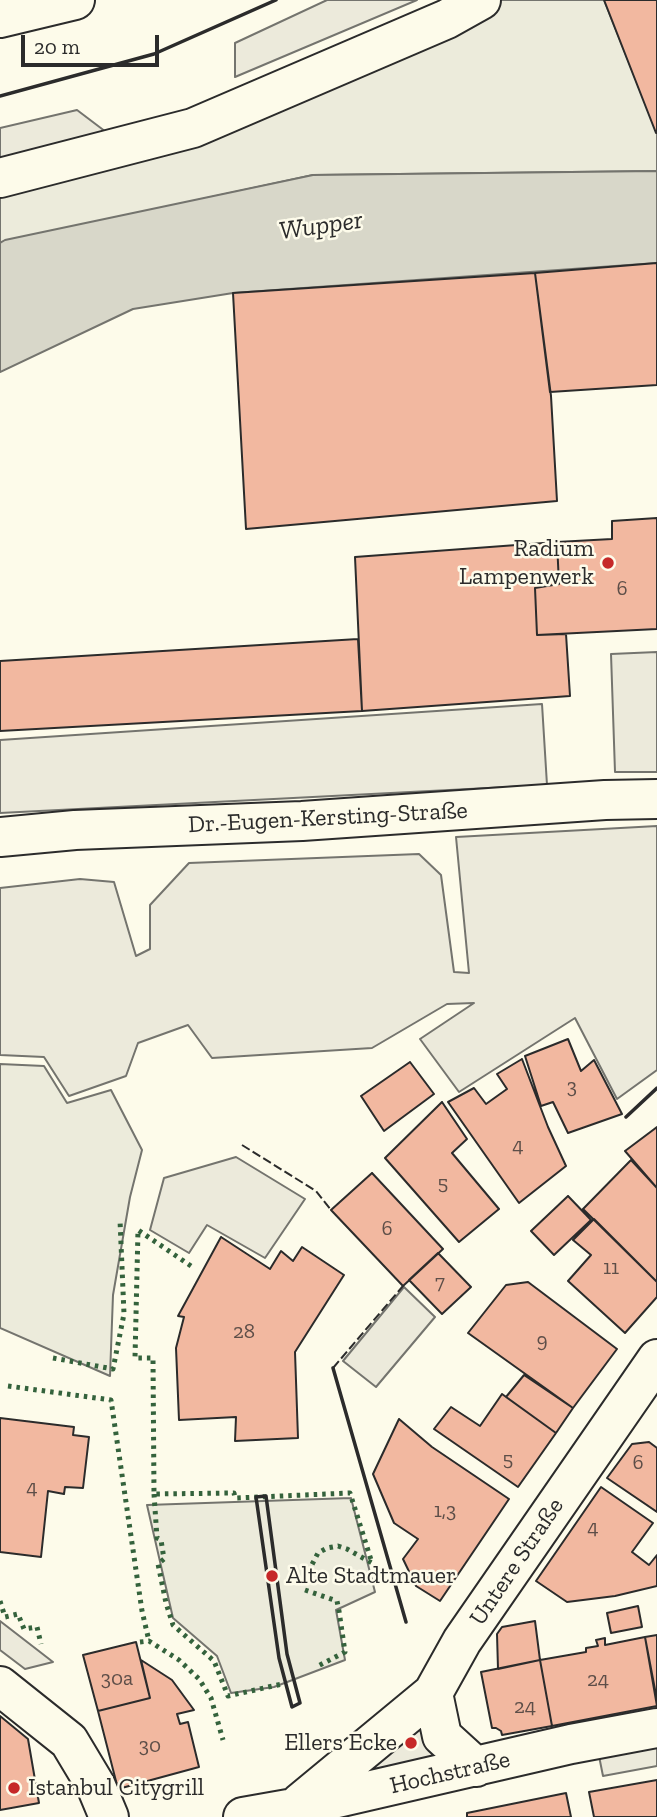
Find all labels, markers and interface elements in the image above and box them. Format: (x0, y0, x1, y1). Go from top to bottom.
scale bar (24, 21, 163, 65)
text: 20 m (34, 34, 80, 59)
water label: Wupper (277, 205, 365, 247)
place label: Radium Lampenwerk (459, 535, 594, 591)
marker: Radium Lampenwerk (600, 555, 616, 571)
house number: 6 (616, 576, 628, 602)
street label: Dr.-Eugen-Kersting-Straße (187, 796, 469, 840)
house number: 3 (567, 1074, 577, 1100)
house number: 4 (512, 1133, 524, 1159)
house number: 5 (438, 1171, 448, 1197)
house number: 6 (381, 1216, 393, 1242)
house number: 11 (603, 1255, 619, 1281)
house number: 7 (435, 1270, 445, 1296)
house number: 28 (233, 1319, 255, 1345)
house number: 9 (536, 1328, 548, 1354)
house number: 5 (503, 1447, 513, 1473)
house number: 6 (632, 1450, 644, 1476)
house number: 4 (26, 1475, 38, 1501)
street label: Untere Straße (464, 1493, 570, 1631)
house number: 1,3 (434, 1498, 456, 1524)
house number: 4 (587, 1515, 599, 1541)
place label: Alte Stadtmauer (286, 1562, 456, 1590)
marker: Alte Stadtmauer (264, 1568, 280, 1584)
house number: 30a (101, 1666, 133, 1692)
house number: 24 (587, 1667, 609, 1693)
house number: 24 (514, 1694, 536, 1720)
place label: Ellers Ecke (284, 1729, 397, 1757)
house number: 30 (139, 1733, 161, 1759)
marker: Ellers Ecke (403, 1735, 419, 1751)
street label: Hochstraße (387, 1745, 513, 1801)
place label: Istanbul Citygrill (28, 1774, 204, 1802)
marker: Istanbul Citygrill (6, 1780, 22, 1796)

